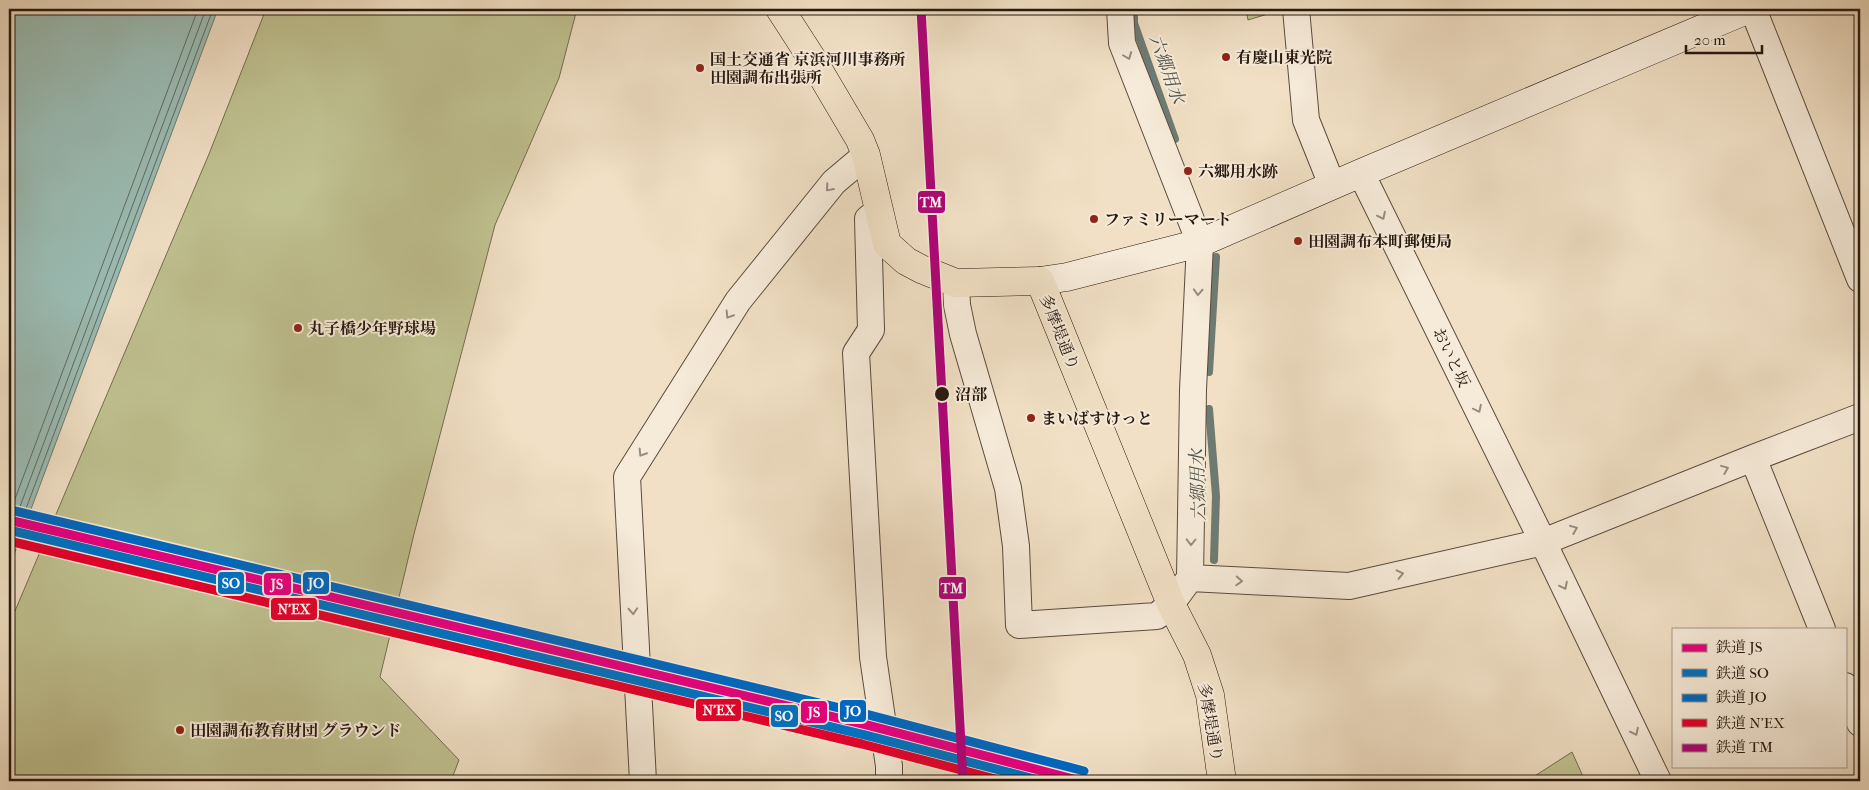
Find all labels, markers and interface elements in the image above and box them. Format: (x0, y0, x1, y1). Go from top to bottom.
scale bar (1686, 22, 1763, 54)
text: 20 m (1694, 31, 1726, 49)
water label: 六郷用水 (1144, 32, 1189, 108)
place label: 有慶山東光院 (1236, 48, 1332, 67)
place label: 国土交通省 京浜河川事務所 田園調布出張所 (710, 50, 905, 87)
marker: 有慶山東光院 (1220, 51, 1232, 63)
one-way arrow (1122, 52, 1132, 60)
marker: 国土交通省 京浜河川事務所 田園調布出張所 (694, 62, 706, 74)
place label: 六郷用水跡 (1198, 162, 1278, 181)
marker: 六郷用水跡 (1182, 165, 1194, 177)
one-way arrow (826, 182, 835, 191)
line badge: TM (917, 190, 946, 214)
text: TM (919, 194, 942, 211)
place label: ファミリーマート (1104, 210, 1232, 229)
one-way arrow (1376, 211, 1386, 220)
marker: ファミリーマート (1088, 213, 1100, 225)
place label: 田園調布本町郵便局 (1308, 232, 1452, 251)
marker: 田園調布本町郵便局 (1292, 235, 1304, 247)
one-way arrow (1192, 288, 1203, 296)
street label: 多摩堤通り (1036, 292, 1083, 373)
one-way arrow (726, 310, 735, 319)
place label: 丸子橋少年野球場 (308, 319, 436, 338)
marker: 丸子橋少年野球場 (292, 322, 304, 334)
street label: おいと坂 (1429, 324, 1474, 390)
marker: 沼部 (933, 385, 951, 403)
place label: 沼部 (955, 385, 988, 404)
one-way arrow (1471, 404, 1482, 413)
place label: まいばすけっと (1041, 409, 1153, 428)
marker: まいばすけっと (1025, 412, 1037, 424)
one-way arrow (639, 447, 649, 456)
water label: 六郷用水 (1187, 447, 1210, 521)
one-way arrow (1720, 465, 1729, 475)
one-way arrow (1569, 525, 1578, 536)
one-way arrow (1186, 538, 1196, 546)
one-way arrow (1396, 569, 1405, 580)
line badge: SO (217, 571, 245, 595)
line badge: JO (302, 571, 330, 595)
line badge: JS (263, 572, 292, 596)
text: SO (222, 575, 240, 592)
text: JO (306, 575, 324, 592)
one-way arrow (1235, 575, 1243, 586)
text: JS (269, 576, 283, 593)
line badge: TM (938, 576, 967, 600)
text: TM (940, 580, 963, 597)
one-way arrow (1558, 580, 1568, 589)
line badge: N'EX (270, 597, 318, 621)
text: N'EX (277, 601, 312, 618)
one-way arrow (628, 607, 639, 615)
legend (1672, 628, 1846, 768)
text: 鉄道 JS (1716, 638, 1763, 656)
text: 鉄道 SO (1716, 664, 1769, 682)
street label: 多摩堤通り (1194, 681, 1227, 763)
text: 鉄道 JO (1716, 688, 1767, 706)
line badge: N'EX (695, 698, 742, 722)
line badge: JO (839, 699, 867, 723)
line badge: JS (800, 700, 828, 724)
text: N'EX (702, 702, 737, 719)
text: JO (843, 703, 861, 720)
line badge: SO (770, 704, 799, 728)
text: JS (806, 704, 820, 721)
text: SO (775, 708, 793, 725)
text: 鉄道 N'EX (1716, 714, 1785, 732)
place label: 田園調布教育財団 グラウンド (190, 721, 401, 740)
marker: 田園調布教育財団 グラウンド (174, 724, 186, 736)
one-way arrow (1628, 727, 1639, 736)
text: 鉄道 TM (1716, 738, 1773, 756)

